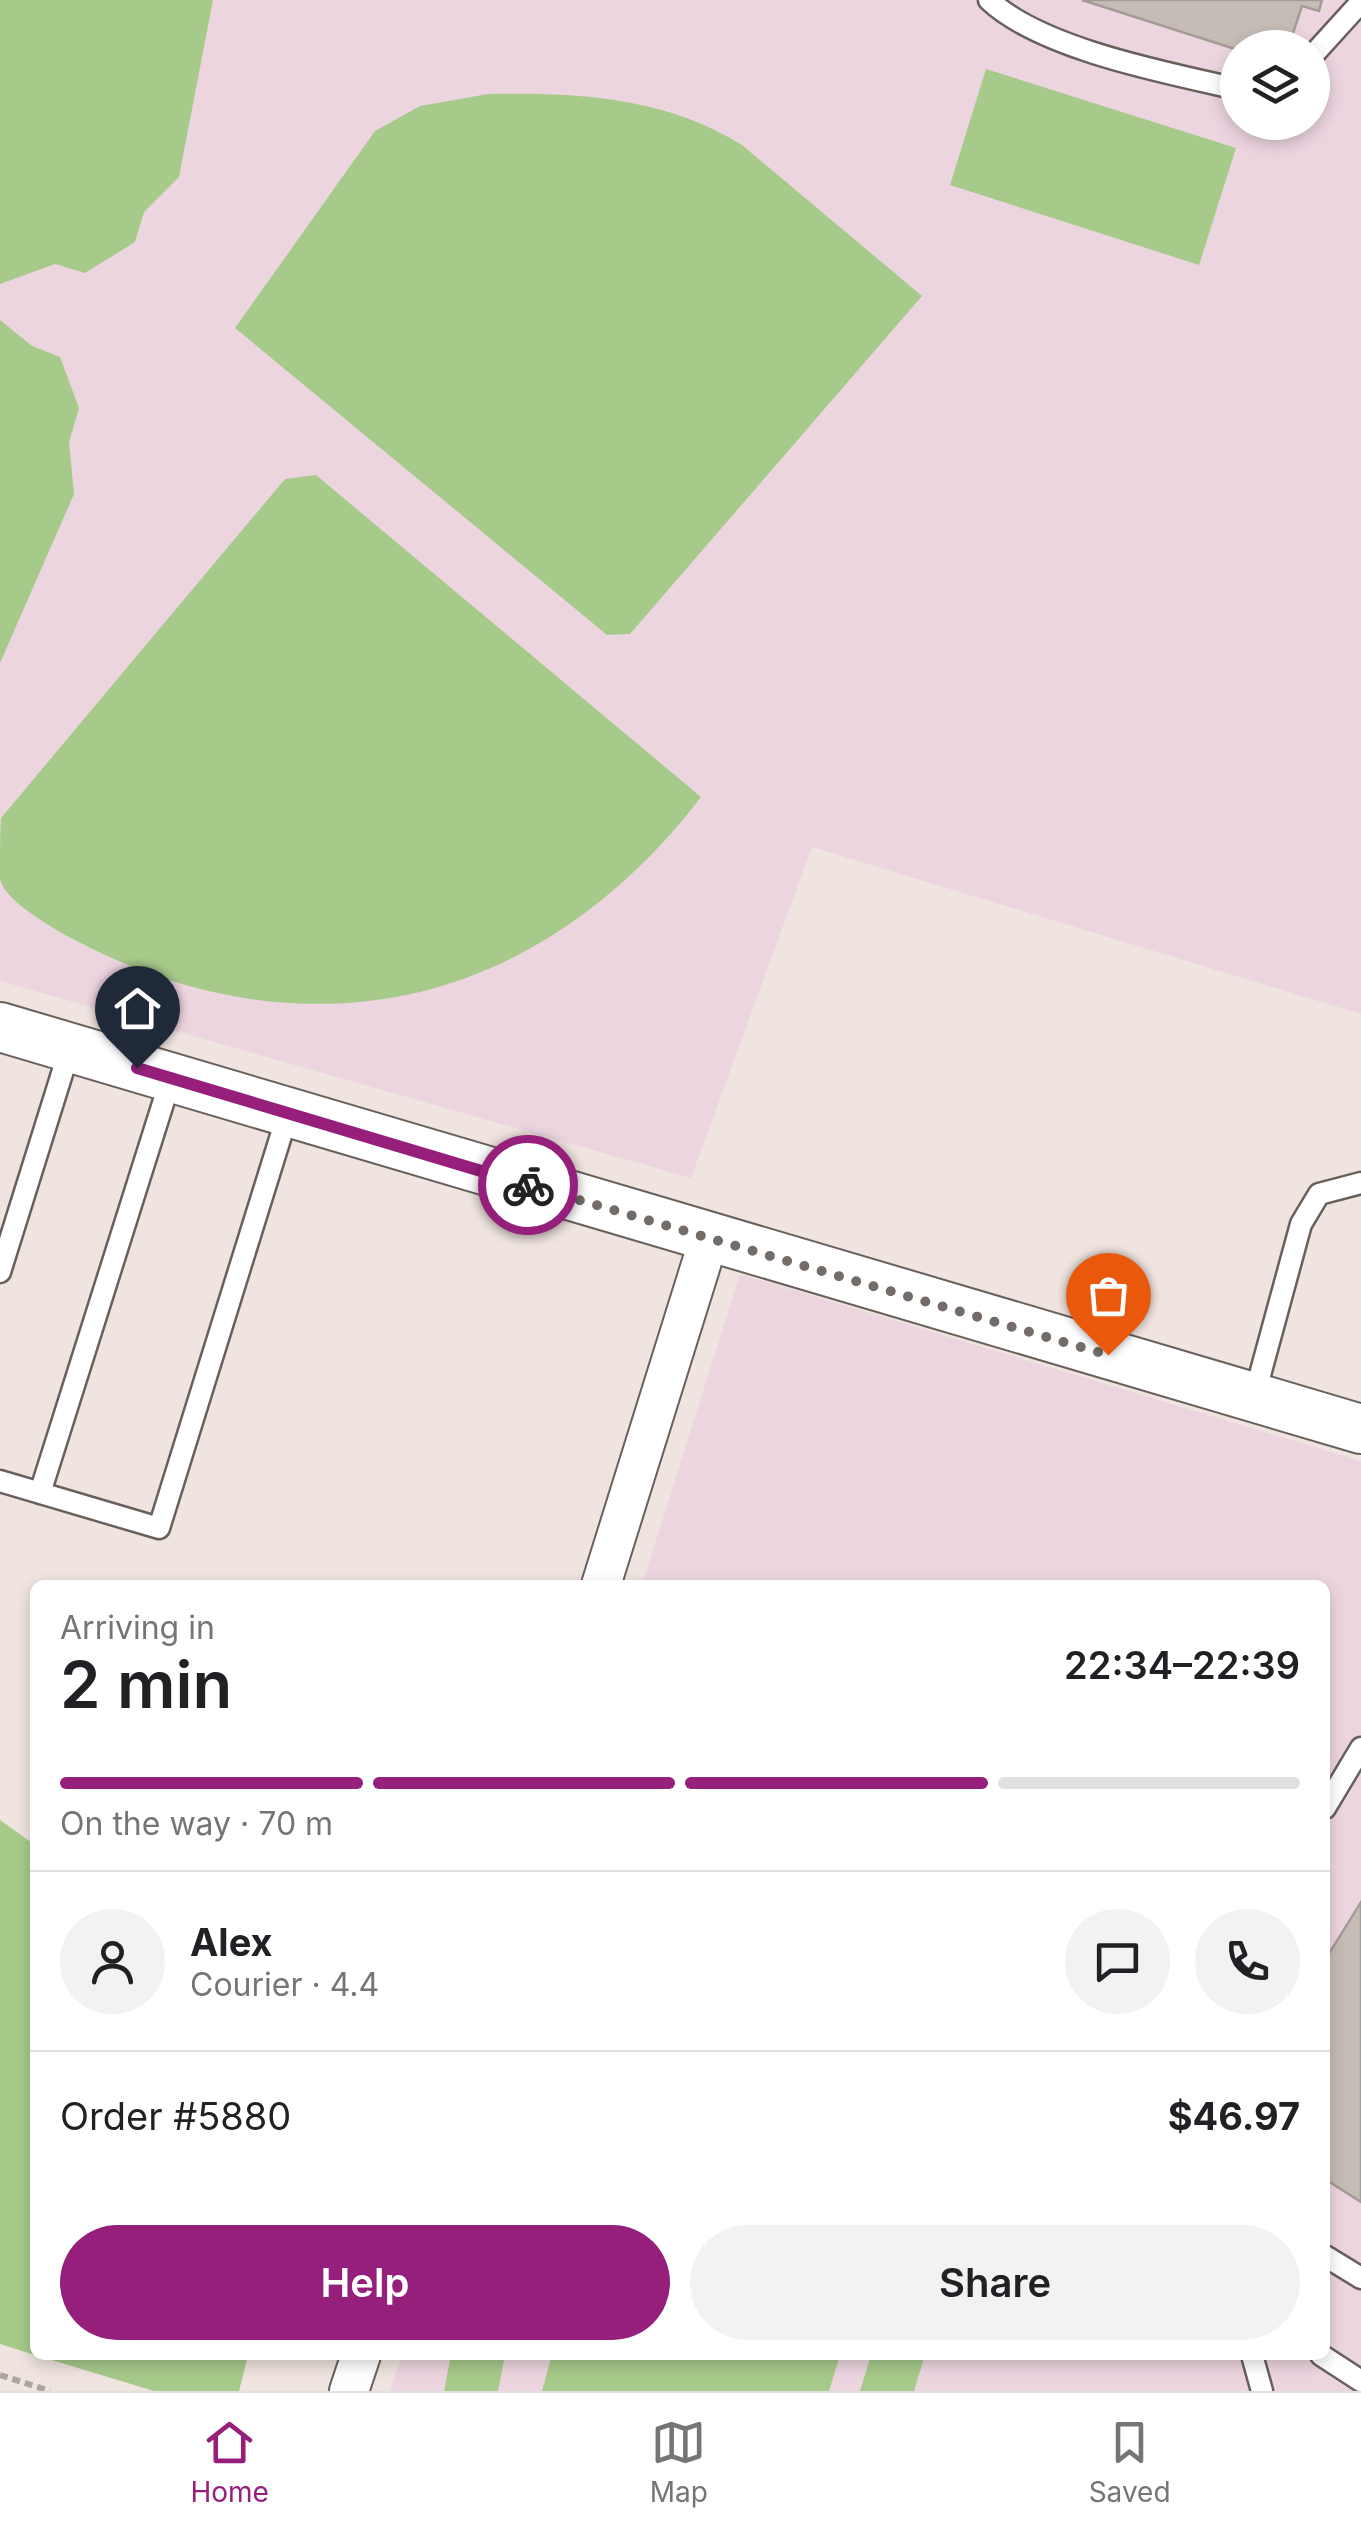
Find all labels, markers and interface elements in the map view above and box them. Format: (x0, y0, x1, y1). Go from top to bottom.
map controls (1220, 30, 1330, 140)
button: layers (1220, 30, 1330, 140)
pin (95, 966, 180, 1069)
icon: home (110, 981, 165, 1036)
courier (478, 1135, 578, 1235)
icon: bike (501, 1158, 556, 1213)
pin (1066, 1253, 1151, 1356)
icon: bag (1081, 1268, 1136, 1323)
text: Arriving in (60, 1608, 215, 1647)
text: 22:34–22:39 (1064, 1642, 1300, 1688)
text: 2 min (60, 1645, 232, 1724)
text: On the way · 70 m (60, 1804, 333, 1843)
button: person (60, 1909, 165, 2014)
button: chat (1065, 1909, 1170, 2014)
button: phone (1195, 1909, 1300, 2014)
text: Alex (190, 1919, 273, 1965)
text: Courier · 4.4 (190, 1965, 379, 2004)
text: Order #5880 (60, 2093, 291, 2139)
text: $46.97 (1168, 2093, 1300, 2139)
button: Help (60, 2225, 670, 2340)
button: Share (690, 2225, 1300, 2340)
tab: Home (190, 2415, 269, 2509)
tab: Map (650, 2415, 708, 2509)
tab: Saved (1089, 2415, 1171, 2509)

